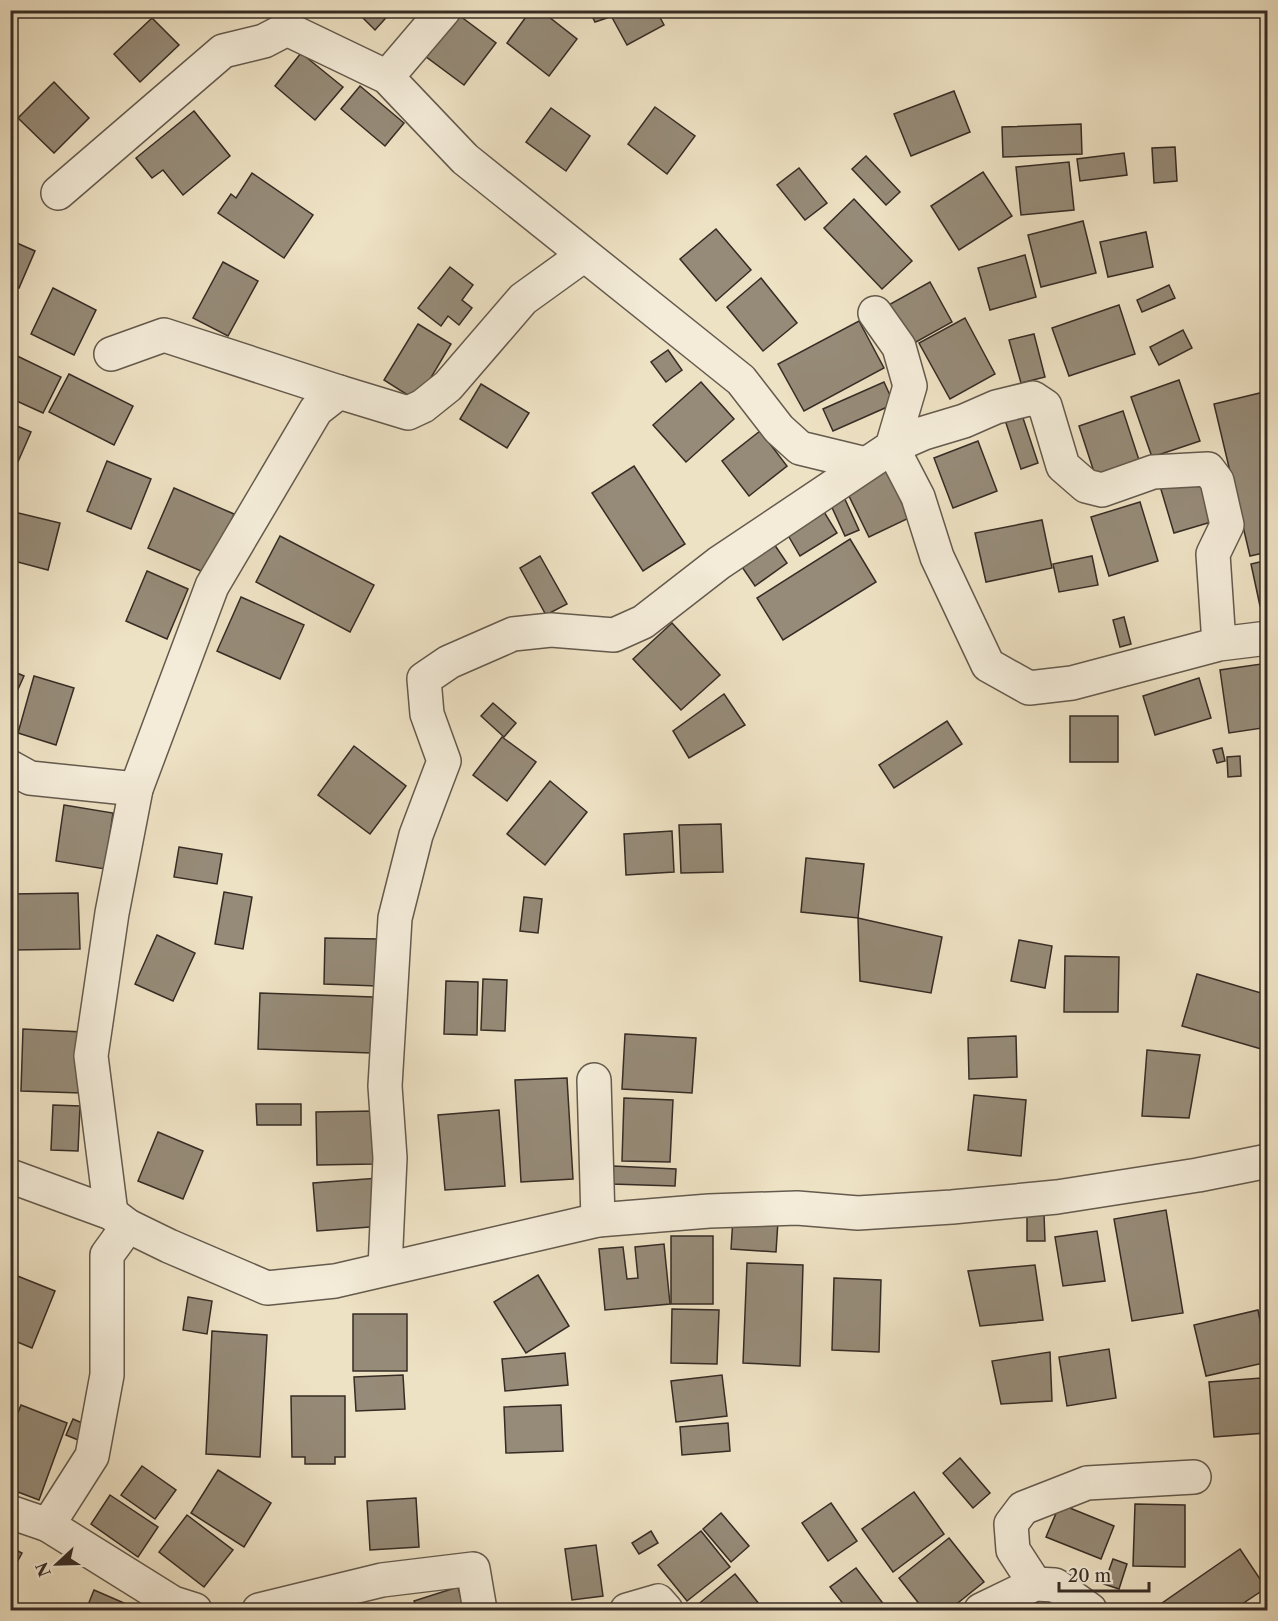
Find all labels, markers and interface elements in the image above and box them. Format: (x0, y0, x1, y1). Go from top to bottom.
north arrow (27, 1534, 87, 1594)
scale bar (1059, 1555, 1149, 1593)
text: N (31, 1559, 55, 1580)
text: 20 m (1068, 1565, 1112, 1587)

